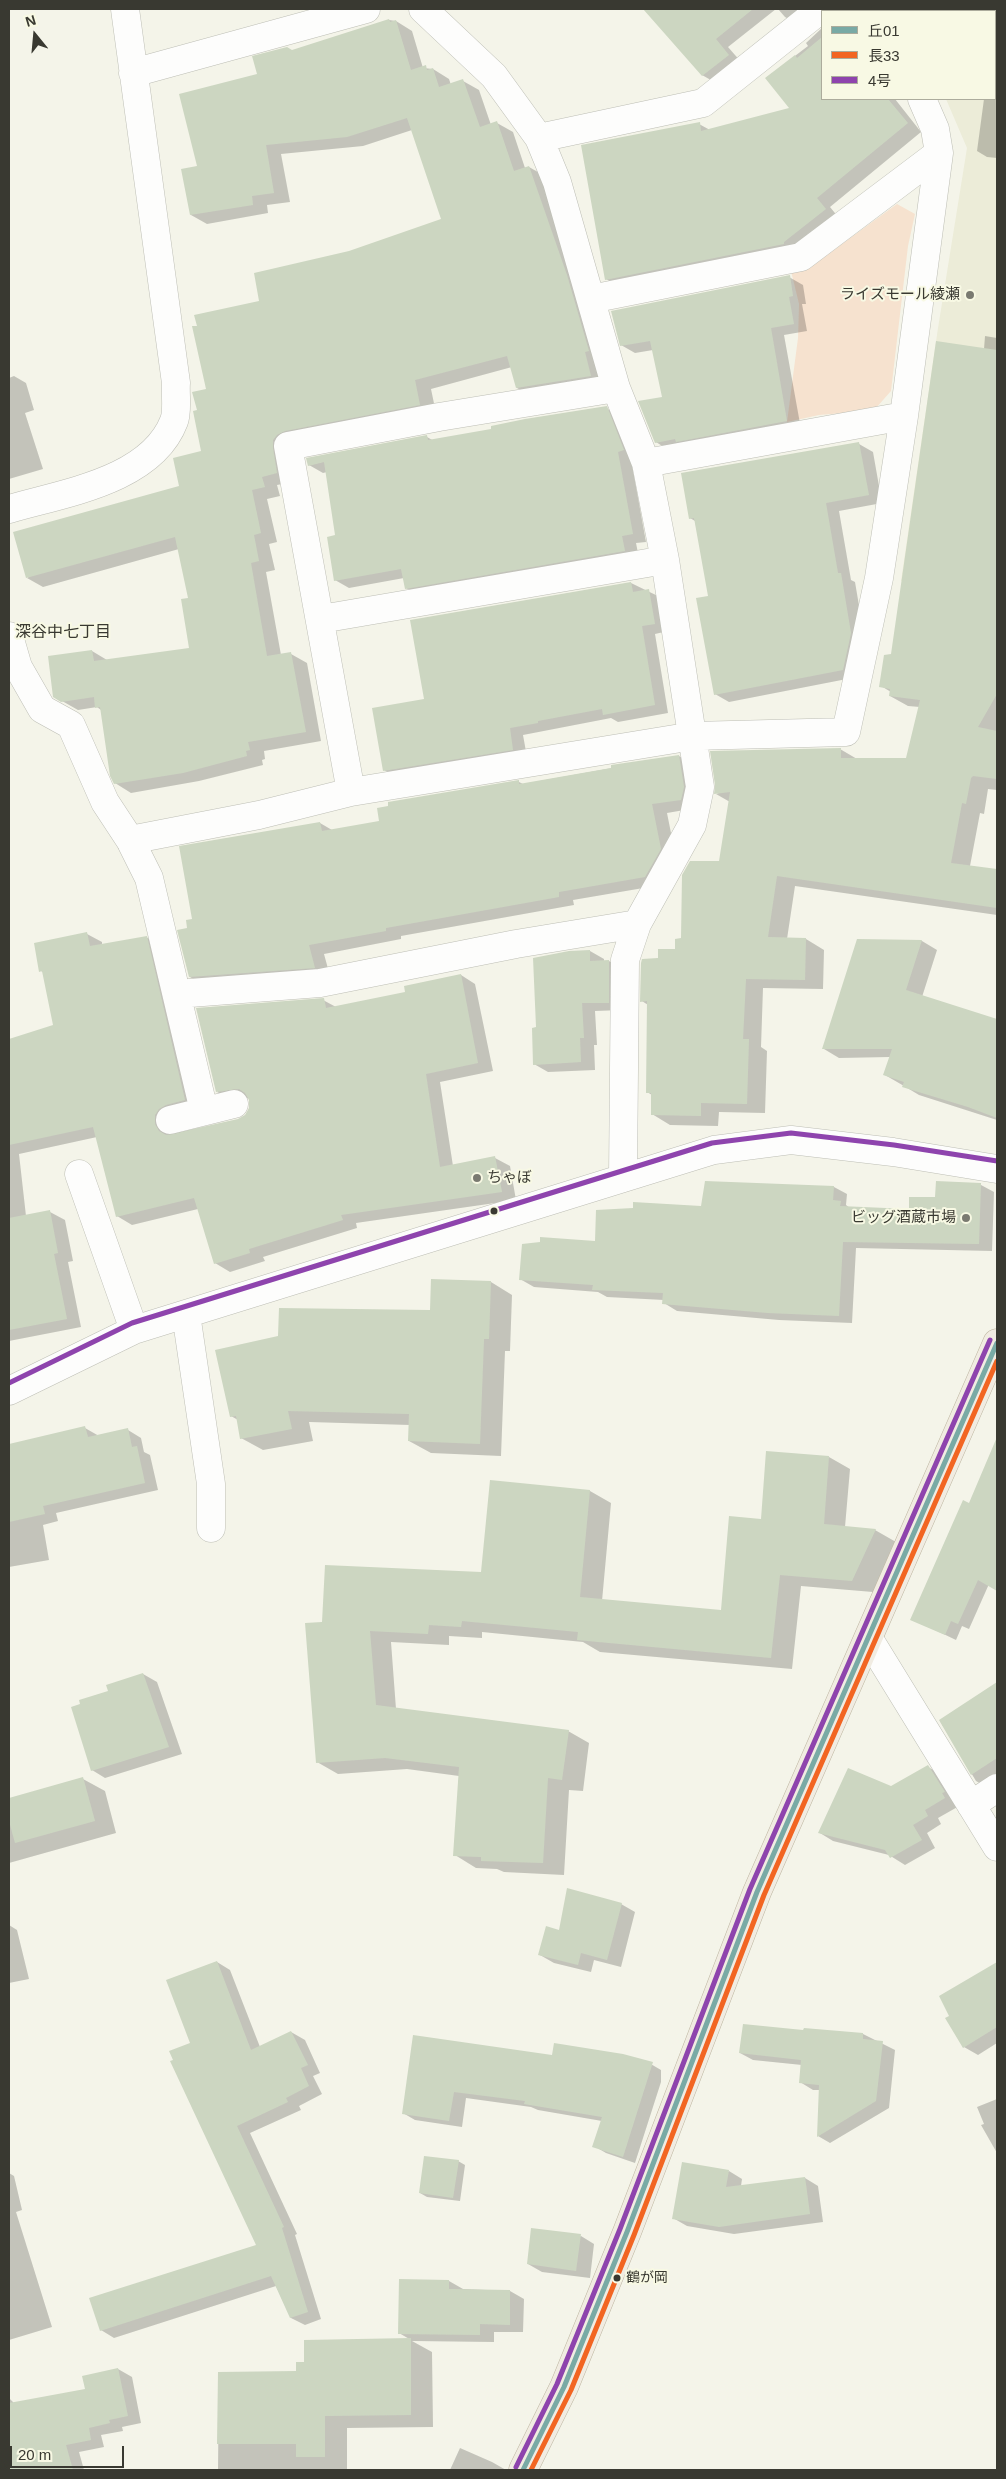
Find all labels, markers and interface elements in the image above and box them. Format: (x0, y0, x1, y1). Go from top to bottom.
north arrow (10, 10, 60, 60)
legend (821, 10, 996, 100)
text: N (23, 12, 38, 30)
text: 丘01 (868, 22, 900, 39)
text: 長33 (868, 47, 900, 64)
text: 4号 (868, 72, 891, 89)
place label: ライズモール綾瀬 (840, 286, 960, 304)
marker: ライズモール綾瀬 (964, 289, 976, 301)
district label: 深谷中七丁目 (15, 623, 111, 643)
place label: ちゃぼ (487, 1169, 532, 1187)
marker: ちゃぼ (471, 1172, 483, 1184)
unlabelled marker (489, 1206, 499, 1216)
place label: ビッグ酒蔵市場 (851, 1209, 956, 1227)
marker: ビッグ酒蔵市場 (960, 1212, 972, 1224)
place label: 鶴が岡 (626, 2270, 668, 2286)
marker: 鶴が岡 (612, 2273, 622, 2283)
scale bar (12, 2436, 126, 2468)
text: 20 m (18, 2446, 51, 2463)

